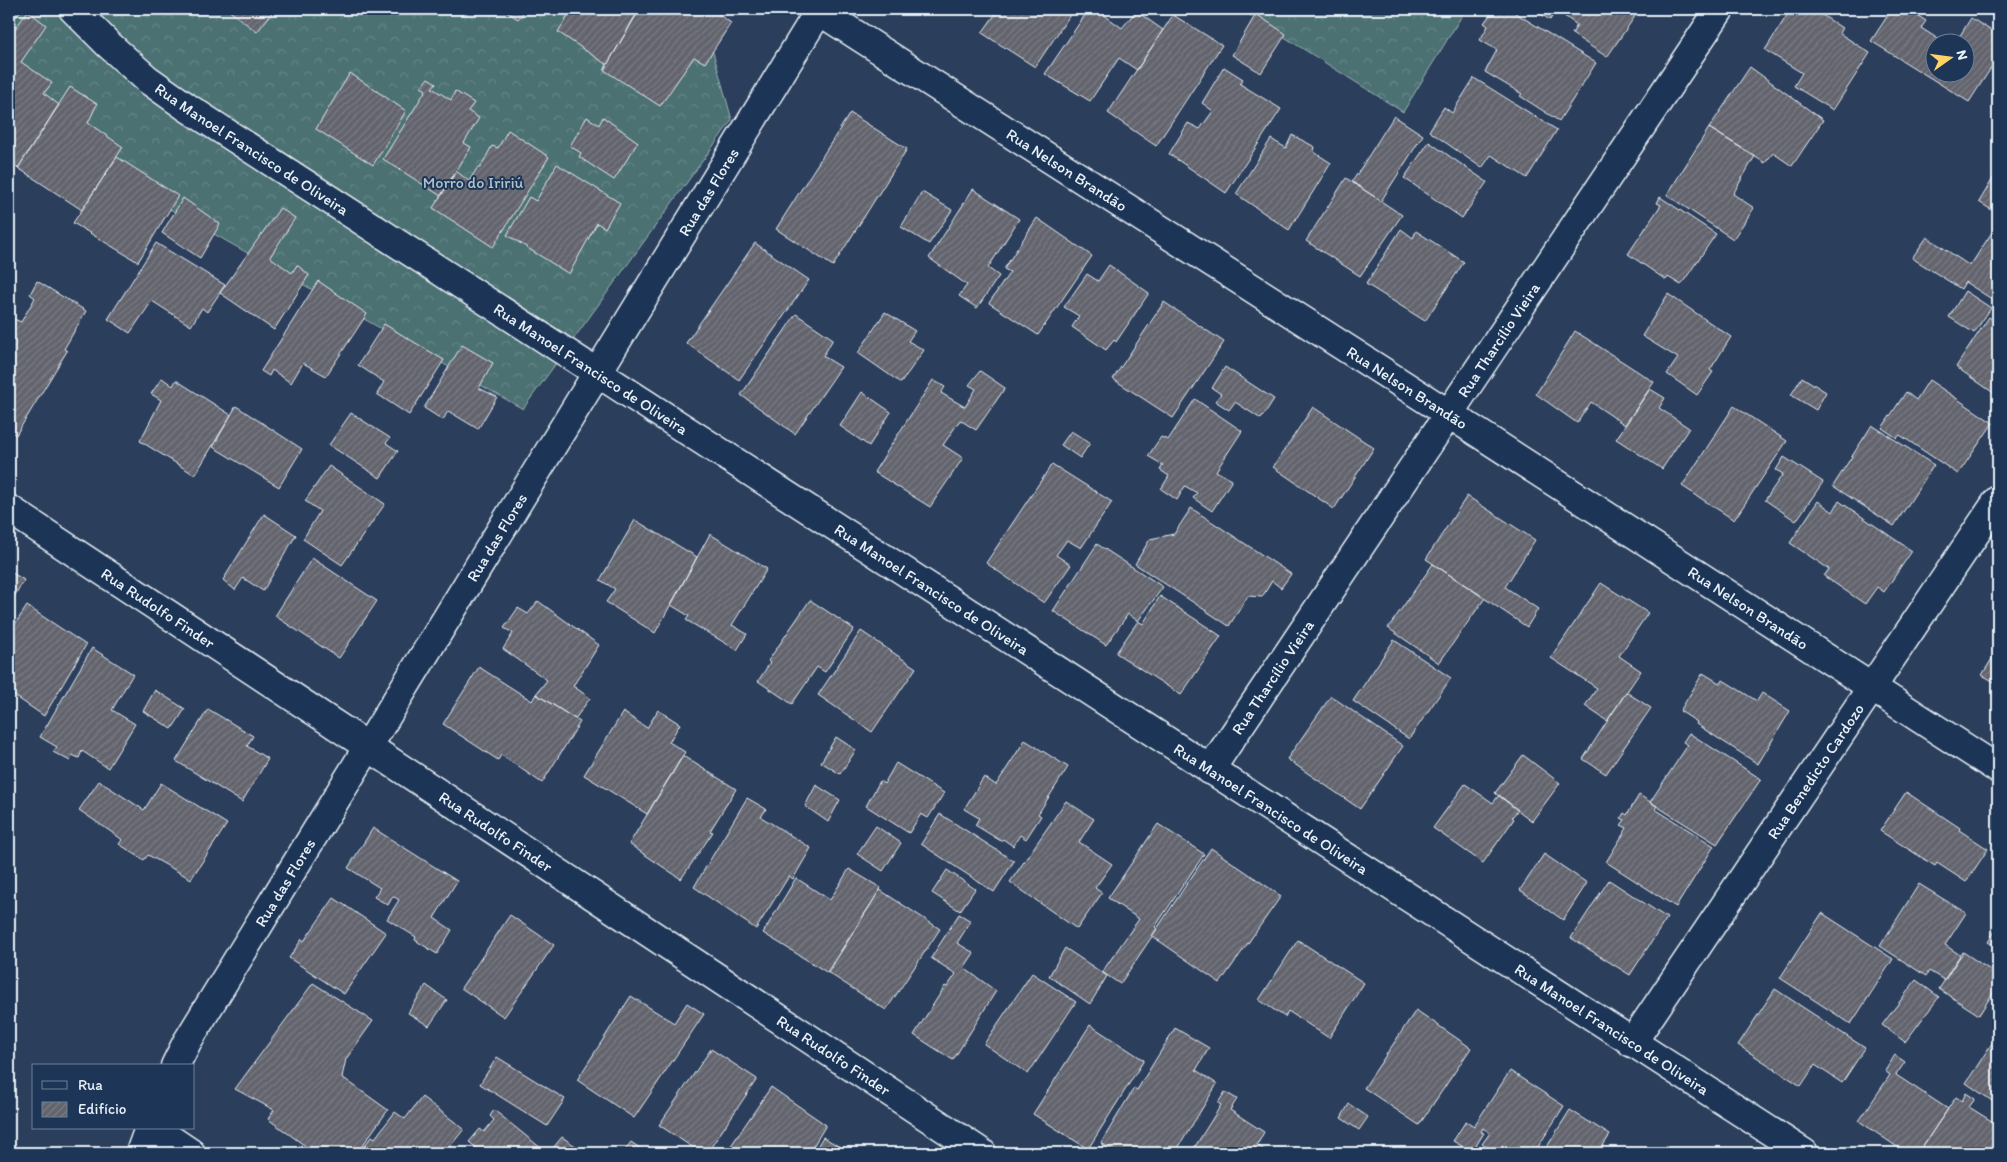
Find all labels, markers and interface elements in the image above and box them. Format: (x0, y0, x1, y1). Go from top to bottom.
north arrow (1924, 32, 1974, 82)
text: N (1953, 48, 1972, 62)
street label: Rua Manoel Francisco de Oliveira (152, 78, 353, 219)
street label: Rua Nelson Brandão (1003, 124, 1131, 215)
street label: Rua das Flores (674, 144, 742, 239)
park label: Morro do Iririú (423, 173, 523, 192)
street label: Rua Tharcílio Vieira (1453, 278, 1544, 401)
street label: Rua Manoel Francisco de Oliveira (490, 299, 692, 439)
street label: Rua Nelson Brandão (1343, 342, 1471, 433)
street label: Rua das Flores (462, 490, 531, 585)
street label: Rua Manoel Francisco de Oliveira (831, 519, 1033, 659)
street label: Rua Nelson Brandão (1685, 562, 1812, 653)
street label: Rua Rudolfo Finder (98, 563, 219, 653)
street label: Rua Tharcílio Vieira (1227, 615, 1318, 738)
street label: Rua Benedicto Cardozo (1763, 700, 1868, 843)
street label: Rua Manoel Francisco de Oliveira (1170, 739, 1372, 879)
street label: Rua Rudolfo Finder (436, 787, 557, 876)
street label: Rua das Flores (251, 835, 319, 930)
street label: Rua Manoel Francisco de Oliveira (1511, 959, 1713, 1099)
street label: Rua Rudolfo Finder (773, 1010, 895, 1100)
legend (32, 1064, 195, 1130)
text: Rua (78, 1076, 103, 1094)
text: Edifício (78, 1100, 126, 1118)

